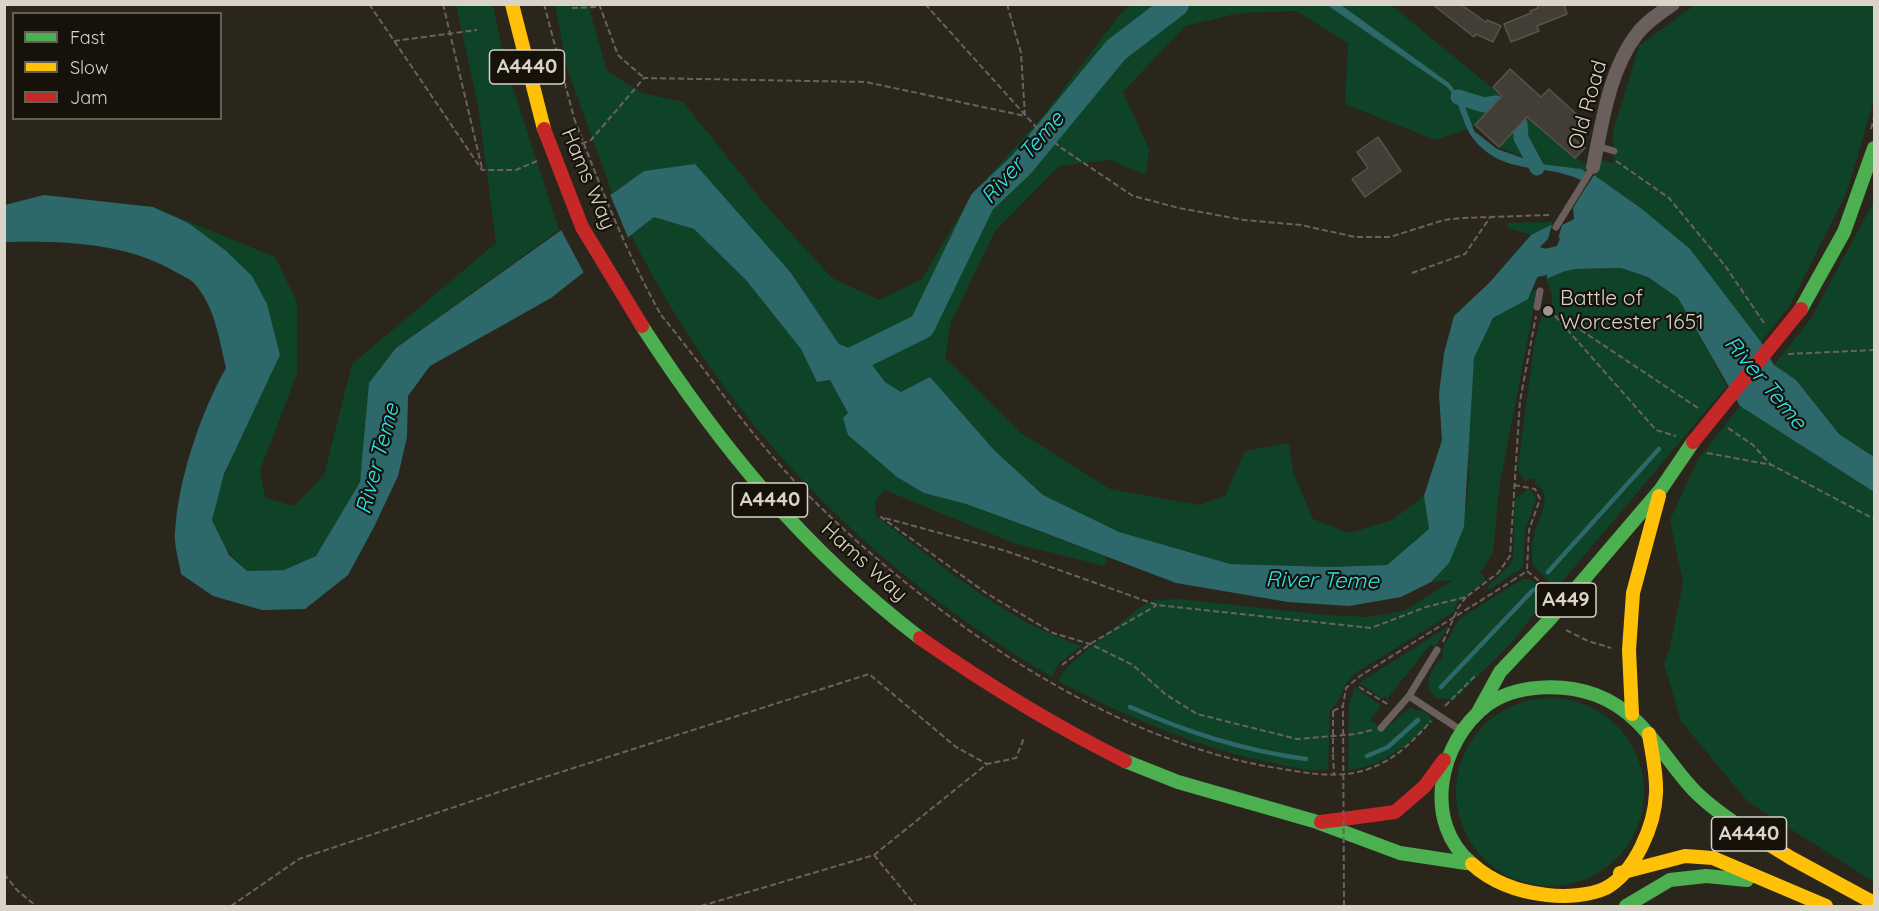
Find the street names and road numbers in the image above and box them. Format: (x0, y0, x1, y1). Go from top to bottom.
road number: A4440 (490, 50, 564, 84)
street label: Old Road (1563, 58, 1613, 152)
street label: Hams Way (555, 125, 621, 233)
road number: A4440 (732, 483, 808, 517)
street label: Hams Way (816, 517, 912, 607)
road number: A449 (1536, 583, 1596, 617)
road number: A4440 (1712, 817, 1786, 851)

